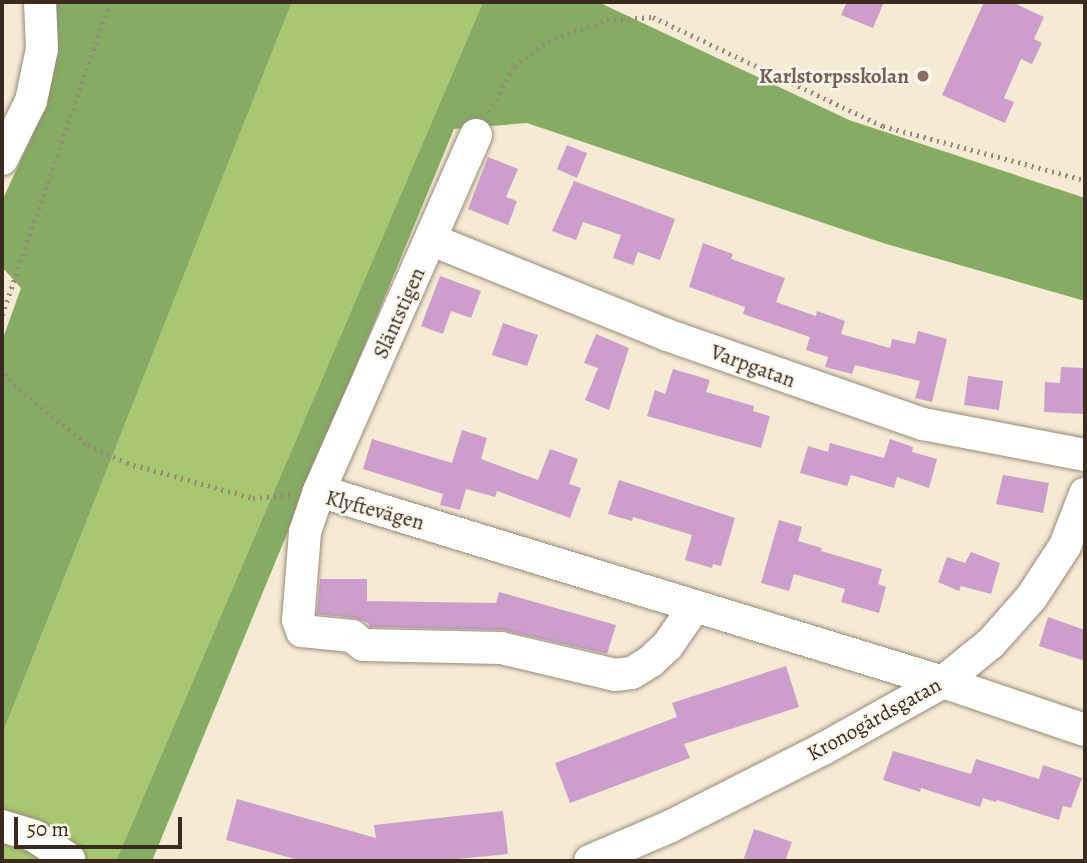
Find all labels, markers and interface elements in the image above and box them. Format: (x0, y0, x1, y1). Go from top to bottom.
place label: Karlstorpsskolan (759, 63, 909, 89)
marker: Karlstorpsskolan (915, 68, 931, 84)
street label: Släntstigen (368, 264, 430, 362)
street label: Varpgatan (707, 339, 799, 393)
street label: Klyftevägen (323, 485, 427, 535)
street label: Kronogårdsgatan (803, 672, 945, 766)
scale bar (18, 804, 186, 848)
text: 50 m (27, 815, 69, 843)

